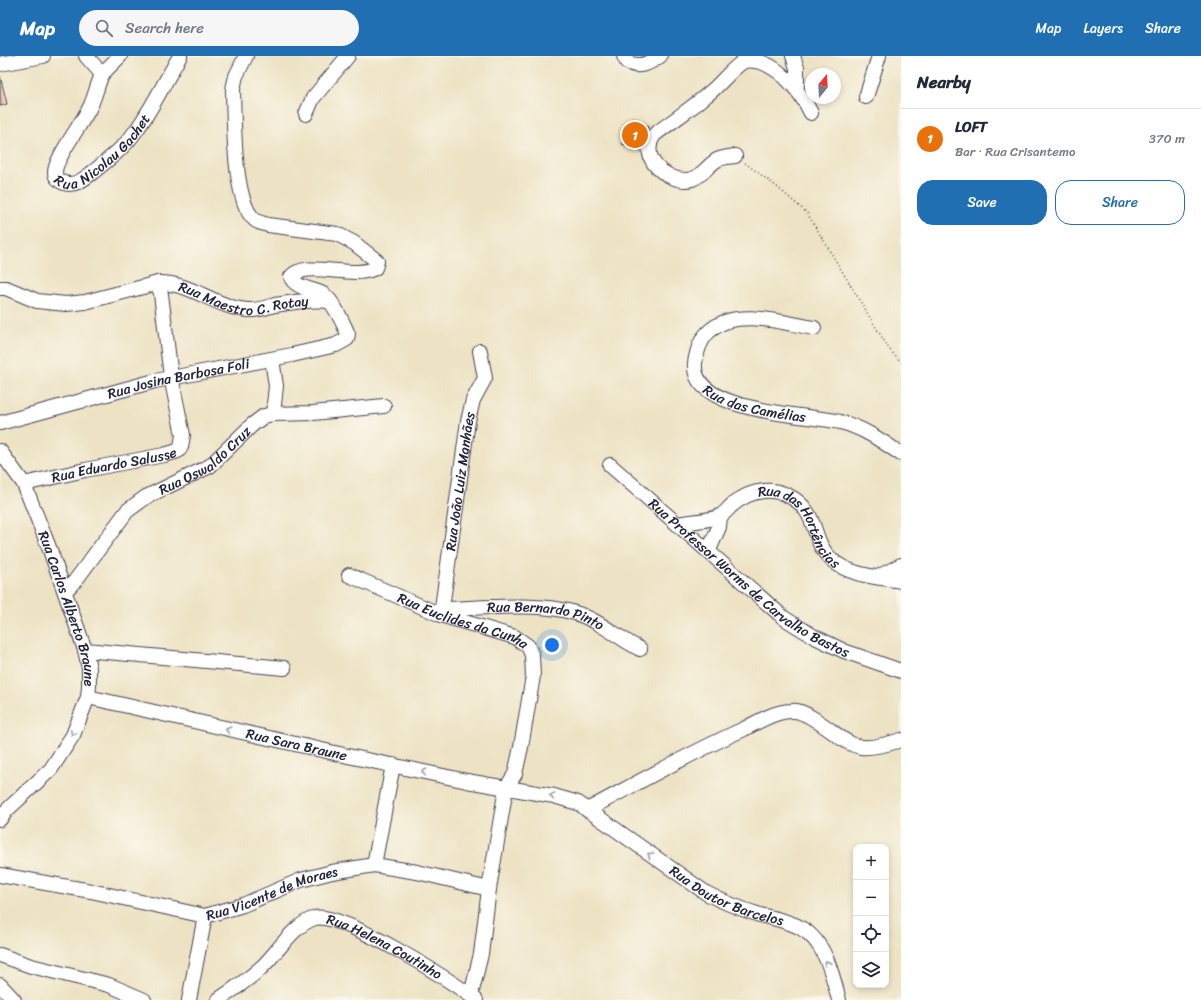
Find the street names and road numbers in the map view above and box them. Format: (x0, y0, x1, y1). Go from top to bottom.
street label: Rua Nicolau Gachet (48, 109, 157, 197)
street label: Rua Maestro C. Rotay (175, 274, 310, 323)
street label: Rua Josina Barbosa Foli (104, 351, 253, 406)
street label: Rua das Camélias (697, 378, 808, 429)
street label: Rua João Luiz Manhães (438, 409, 482, 552)
street label: Rua Oswaldo Cruz (154, 419, 257, 502)
street label: Rua Eduardo Salusse (49, 440, 179, 490)
street label: Rua das Hortências (756, 478, 846, 575)
street label: Rua Professor Worms de Carvalho Bastos (643, 492, 853, 665)
street label: Rua Carlos Alberto Braune (31, 527, 101, 686)
street label: Rua Euclides da Cunha (394, 585, 535, 656)
street label: Rua Bernardo Pinto (487, 594, 609, 637)
street label: Rua Sara Braune (244, 721, 350, 768)
street label: Rua Doutor Barcelos (664, 858, 787, 933)
street label: Rua Vicente de Moraes (203, 859, 340, 928)
street label: Rua Helena Coutinho (324, 906, 447, 986)

